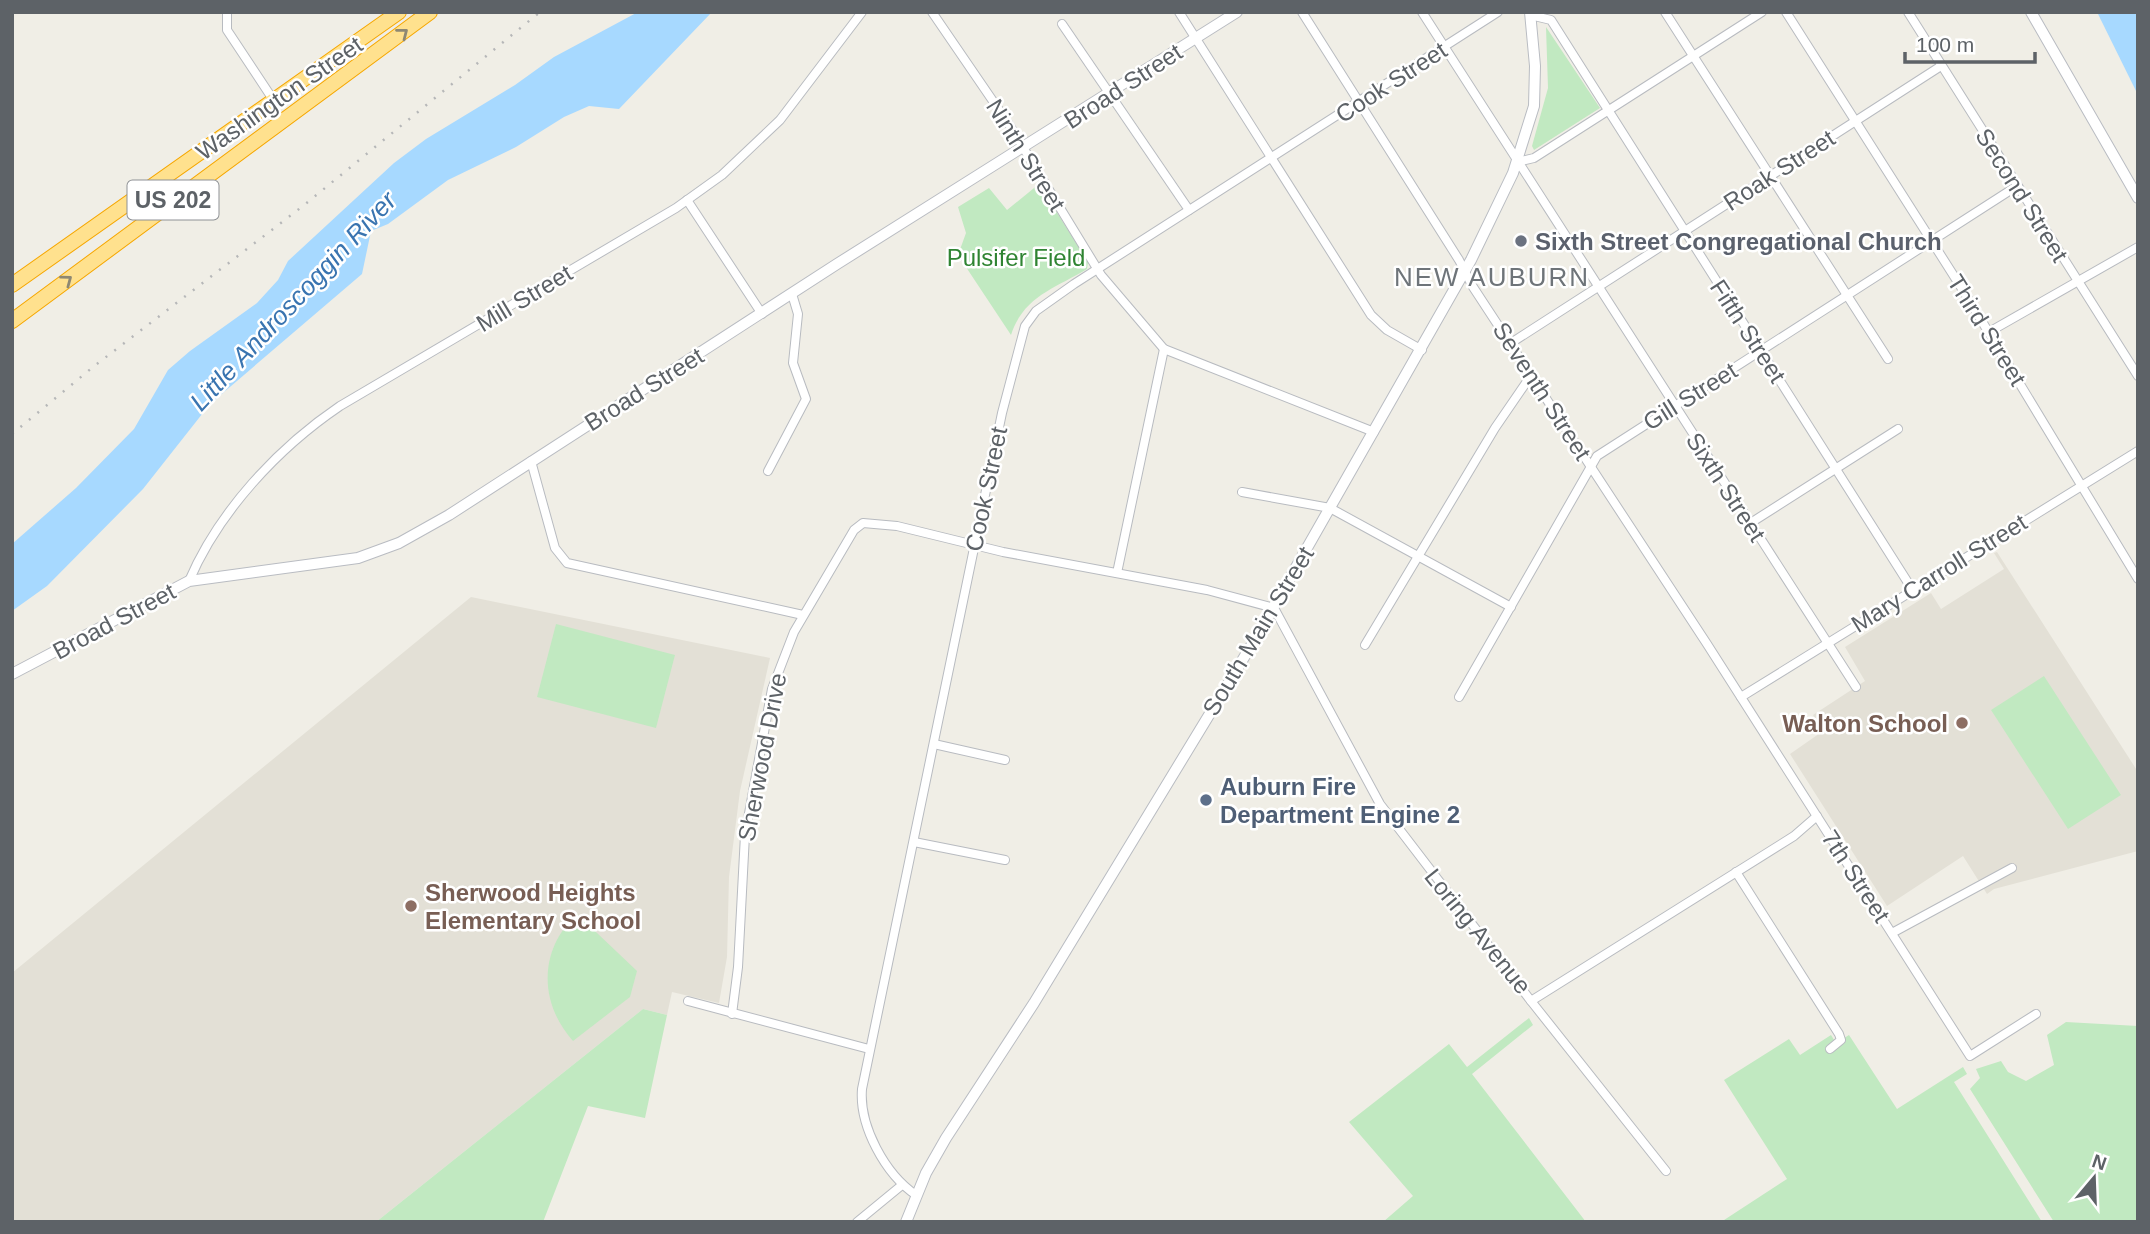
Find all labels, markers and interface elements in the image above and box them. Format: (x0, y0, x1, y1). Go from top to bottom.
scale bar (1905, 21, 2035, 65)
one-way arrow (395, 29, 408, 42)
street label: Washington Street (191, 30, 368, 165)
text: 100 m (1916, 33, 1974, 56)
street label: Cook Street (1331, 36, 1452, 128)
street label: Broad Street (1059, 38, 1187, 134)
street label: Ninth Street (981, 94, 1071, 216)
street label: Second Street (1970, 123, 2074, 267)
street label: Roak Street (1719, 124, 1840, 216)
road number: US 202 (128, 181, 218, 220)
water label: Little Androscoggin River (184, 184, 403, 417)
place label: Sixth Street Congregational Church (1535, 228, 1942, 255)
marker: Sixth Street Congregational Church (1513, 233, 1529, 249)
park label: Pulsifer Field (947, 244, 1085, 271)
street label: Mill Street (471, 259, 577, 337)
district label: NEW AUBURN (1394, 262, 1590, 292)
street label: Third Street (1942, 270, 2032, 391)
street label: Fifth Street (1705, 274, 1791, 388)
one-way arrow (59, 275, 72, 288)
street label: Seventh Street (1487, 317, 1597, 465)
street label: Broad Street (580, 342, 709, 436)
street label: Gill Street (1638, 356, 1742, 435)
street label: Cook Street (960, 424, 1012, 554)
street label: Sixth Street (1681, 428, 1771, 547)
street label: Mary Carroll Street (1846, 508, 2032, 638)
street label: South Main Street (1197, 541, 1319, 720)
street label: Broad Street (48, 577, 180, 665)
street label: Sherwood Drive (732, 671, 792, 843)
place label: Walton School (1782, 710, 1948, 737)
marker: Walton School (1954, 715, 1970, 731)
place label: Auburn Fire Department Engine 2 (1220, 773, 1460, 828)
marker: Auburn Fire Department Engine 2 (1198, 792, 1214, 808)
street label: 7th Street (1816, 825, 1896, 927)
street label: Loring Avenue (1419, 863, 1537, 999)
place label: Sherwood Heights Elementary School (425, 879, 641, 934)
marker: Sherwood Heights Elementary School (403, 898, 419, 914)
north arrow (2059, 1143, 2129, 1213)
text: N (2089, 1150, 2109, 1175)

